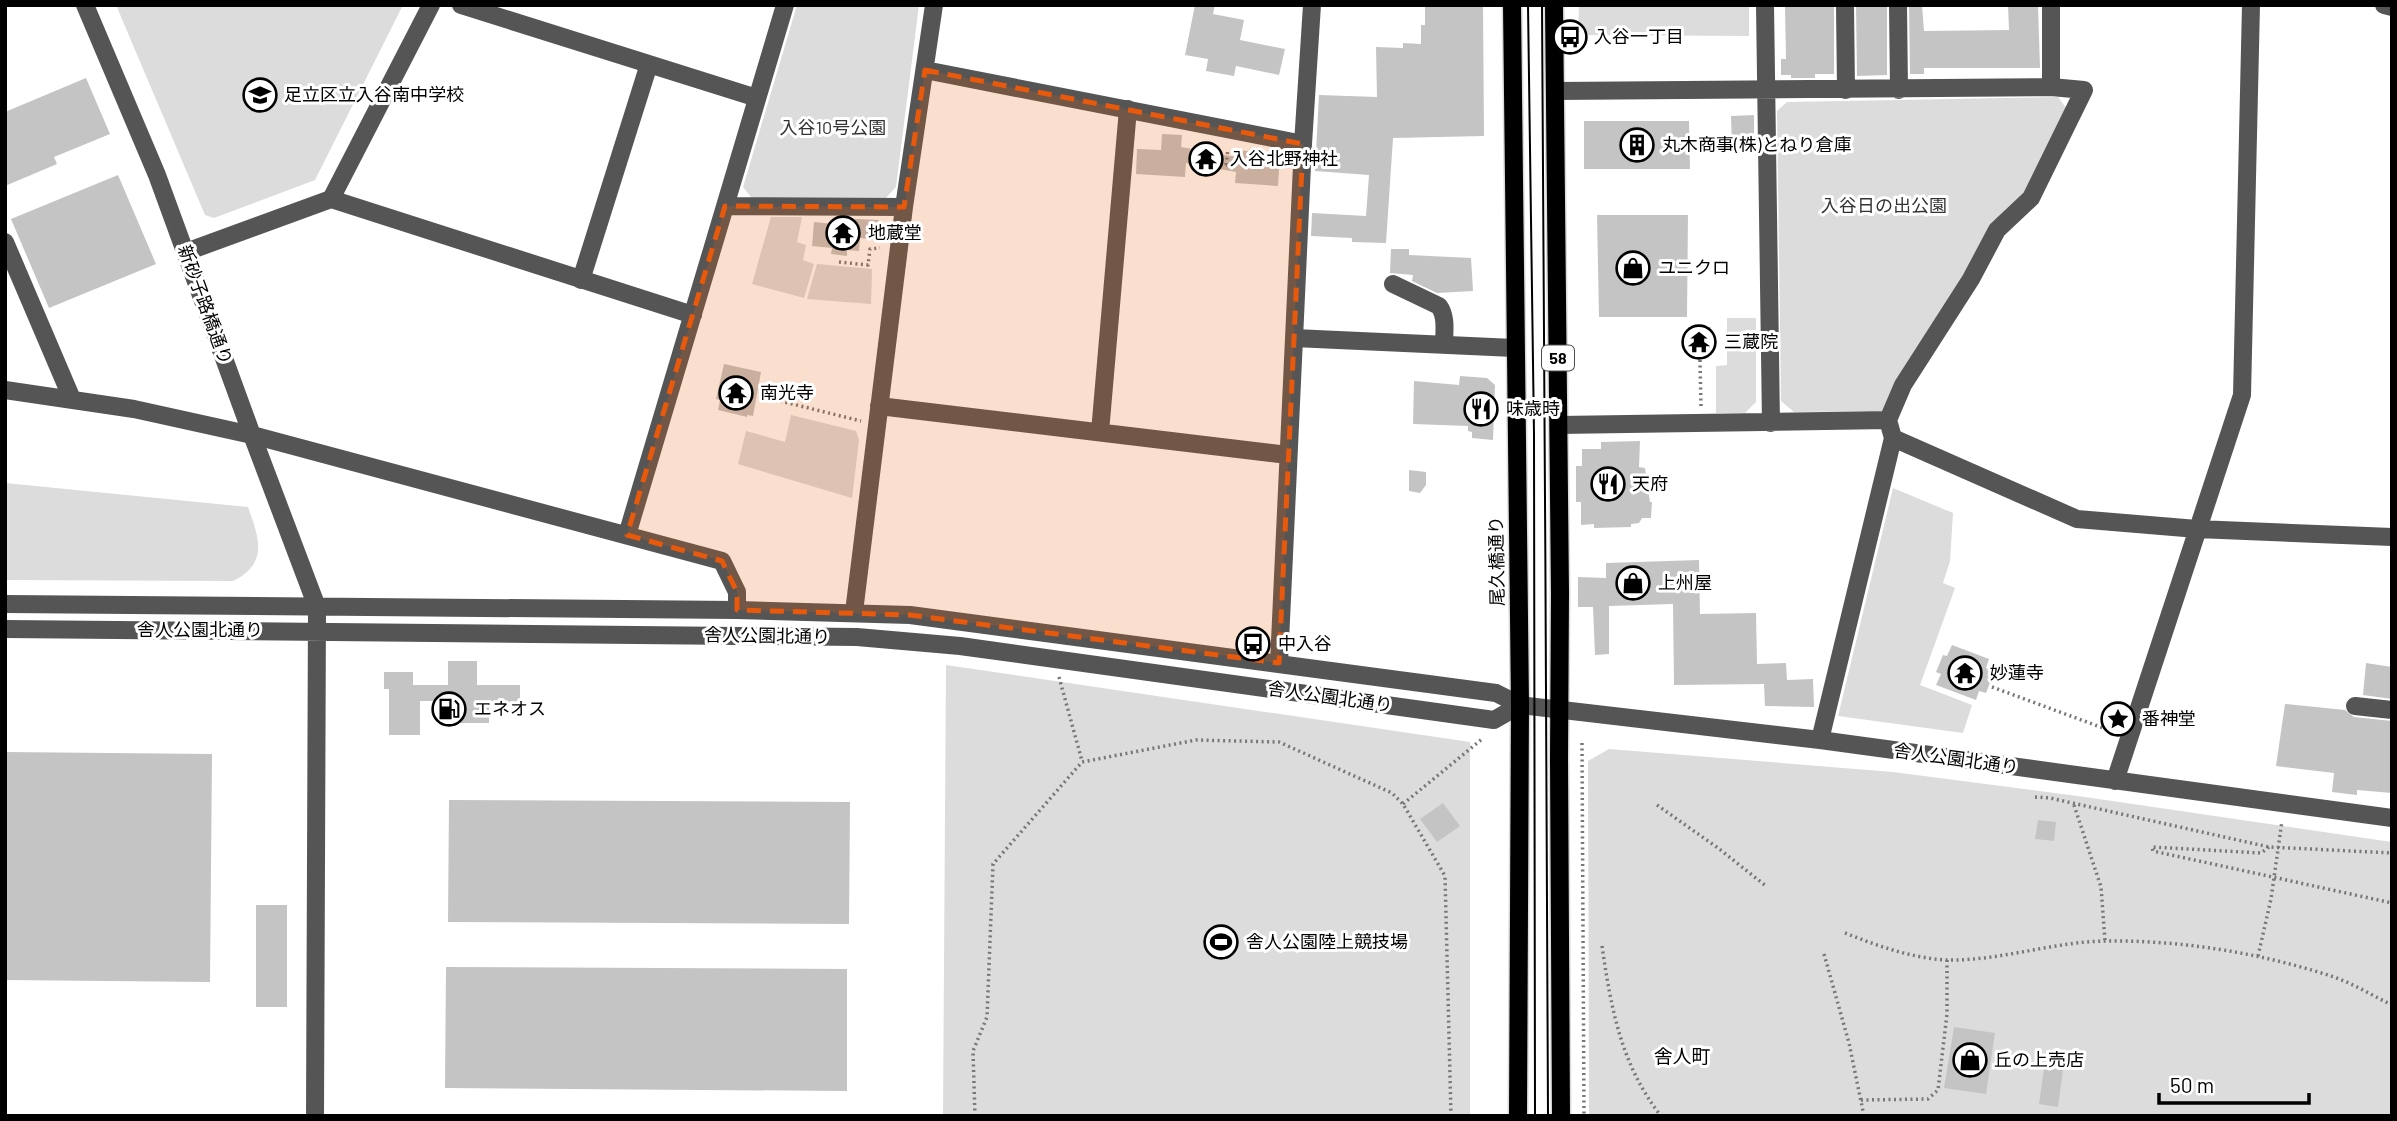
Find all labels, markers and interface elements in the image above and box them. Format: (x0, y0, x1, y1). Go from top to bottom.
bus stop icon: 入谷一丁目 (1551, 18, 1589, 56)
place label: 入谷一丁目 (1594, 25, 1684, 47)
school or university icon: 足立区立入谷南中学校 (241, 76, 279, 114)
place label: 足立区立入谷南中学校 (284, 83, 464, 105)
park label: 入谷10号公園 (780, 116, 886, 138)
building icon: 丸木商事(株)とねり倉庫 (1618, 126, 1656, 164)
place label: 丸木商事(株)とねり倉庫 (1662, 133, 1851, 155)
temple icon: 入谷北野神社 (1187, 140, 1225, 178)
place label: 入谷北野神社 (1230, 147, 1338, 169)
park label: 入谷日の出公園 (1821, 194, 1947, 216)
temple icon: 地蔵堂 (824, 214, 862, 252)
place label: 地蔵堂 (868, 221, 922, 243)
street label: 新砂子路橋通り (174, 242, 238, 368)
shop icon: ユニクロ (1614, 249, 1652, 287)
place label: ユニクロ (1658, 256, 1730, 278)
temple icon: 三蔵院 (1680, 323, 1718, 361)
place label: 三蔵院 (1724, 330, 1778, 352)
road number: 58 (1542, 346, 1574, 370)
temple icon: 南光寺 (717, 374, 755, 412)
place label: 南光寺 (760, 381, 814, 403)
restaurant icon: 味歳時 (1462, 390, 1500, 428)
place label: 味歳時 (1506, 397, 1560, 419)
restaurant icon: 天府 (1589, 465, 1627, 503)
place label: 天府 (1632, 472, 1668, 494)
street label: 尾久橋通り (1484, 516, 1508, 606)
shop icon: 上州屋 (1614, 564, 1652, 602)
place label: 上州屋 (1658, 571, 1712, 593)
street label: 舎人公園北通り (137, 618, 263, 640)
street label: 舎人公園北通り (704, 623, 830, 647)
bus stop icon: 中入谷 (1234, 625, 1272, 663)
place label: 中入谷 (1278, 632, 1332, 654)
temple icon: 妙蓮寺 (1946, 654, 1984, 692)
place label: 妙蓮寺 (1990, 661, 2044, 683)
street label: 舎人公園北通り (1266, 676, 1394, 716)
fuel station icon: エネオス (430, 690, 468, 728)
place label: エネオス (474, 697, 546, 719)
place icon: 番神堂 (2099, 700, 2137, 738)
place label: 番神堂 (2142, 707, 2196, 729)
street label: 舎人公園北通り (1892, 738, 2020, 778)
sports icon: 舎人公園陸上競技場 (1202, 923, 1240, 961)
place label: 舎人公園陸上競技場 (1246, 930, 1408, 952)
shop icon: 丘の上売店 (1951, 1041, 1989, 1079)
district label: 舎人町 (1653, 1044, 1711, 1067)
place label: 丘の上売店 (1994, 1048, 2084, 1070)
scale bar (2159, 1062, 2310, 1106)
text: 50 m (2170, 1072, 2214, 1097)

